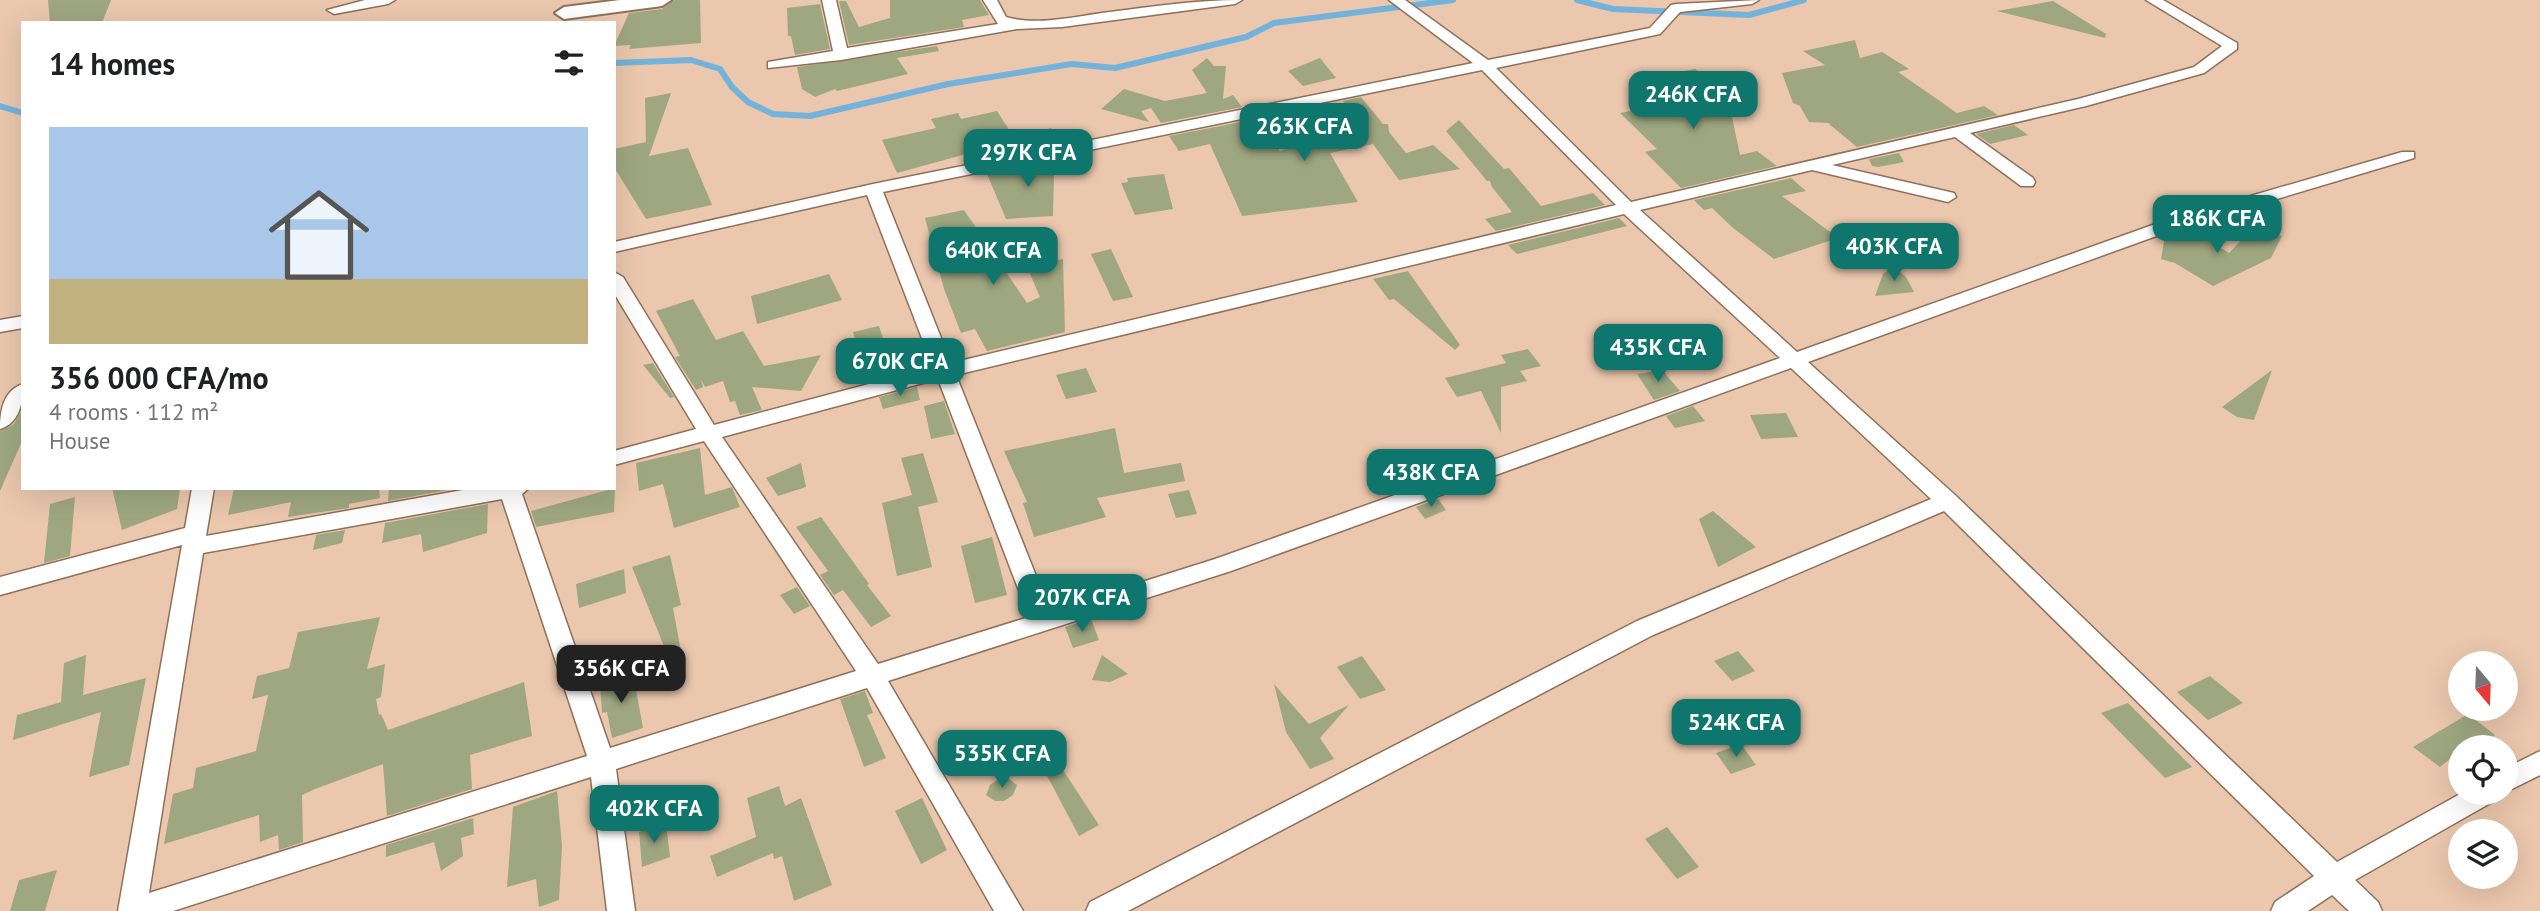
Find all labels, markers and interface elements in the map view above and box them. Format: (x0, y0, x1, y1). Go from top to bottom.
text: 14 homes (49, 44, 175, 83)
icon: filters (550, 44, 588, 82)
pin: 246K CFA (1621, 72, 1765, 131)
text: 246K CFA (1645, 79, 1741, 108)
pin: 263K CFA (1232, 104, 1376, 163)
text: 263K CFA (1256, 111, 1352, 140)
pin: 297K CFA (956, 130, 1100, 189)
text: 297K CFA (980, 137, 1076, 166)
icon: home (256, 172, 382, 298)
pin: 186K CFA (2145, 196, 2289, 255)
text: 186K CFA (2169, 203, 2265, 232)
pin: 403K CFA (1822, 224, 1966, 283)
pin: 640K CFA (921, 228, 1065, 287)
text: 403K CFA (1846, 231, 1942, 260)
text: 640K CFA (945, 235, 1041, 264)
pin: 435K CFA (1586, 324, 1730, 384)
text: 435K CFA (1610, 332, 1706, 361)
pin: 670K CFA (828, 338, 972, 398)
text: 670K CFA (852, 346, 948, 375)
text: 356 000 CFA/mo (49, 358, 269, 397)
text: 4 rooms · 112 m² (49, 397, 218, 426)
text: House (49, 426, 111, 455)
pin: 438K CFA (1359, 449, 1503, 509)
text: 438K CFA (1383, 457, 1479, 486)
pin: 207K CFA (1010, 574, 1154, 634)
text: 207K CFA (1034, 582, 1130, 611)
pin: 356K CFA (549, 646, 693, 705)
north arrow (2448, 651, 2518, 721)
map controls (2448, 651, 2518, 889)
text: 356K CFA (573, 653, 669, 682)
pin: 524K CFA (1664, 700, 1808, 759)
text: 524K CFA (1688, 707, 1784, 736)
pin: 535K CFA (930, 730, 1074, 790)
button: locate (2448, 735, 2518, 805)
text: 535K CFA (954, 738, 1050, 767)
pin: 402K CFA (582, 786, 726, 845)
text: 402K CFA (606, 793, 702, 822)
button: layers (2448, 819, 2518, 889)

